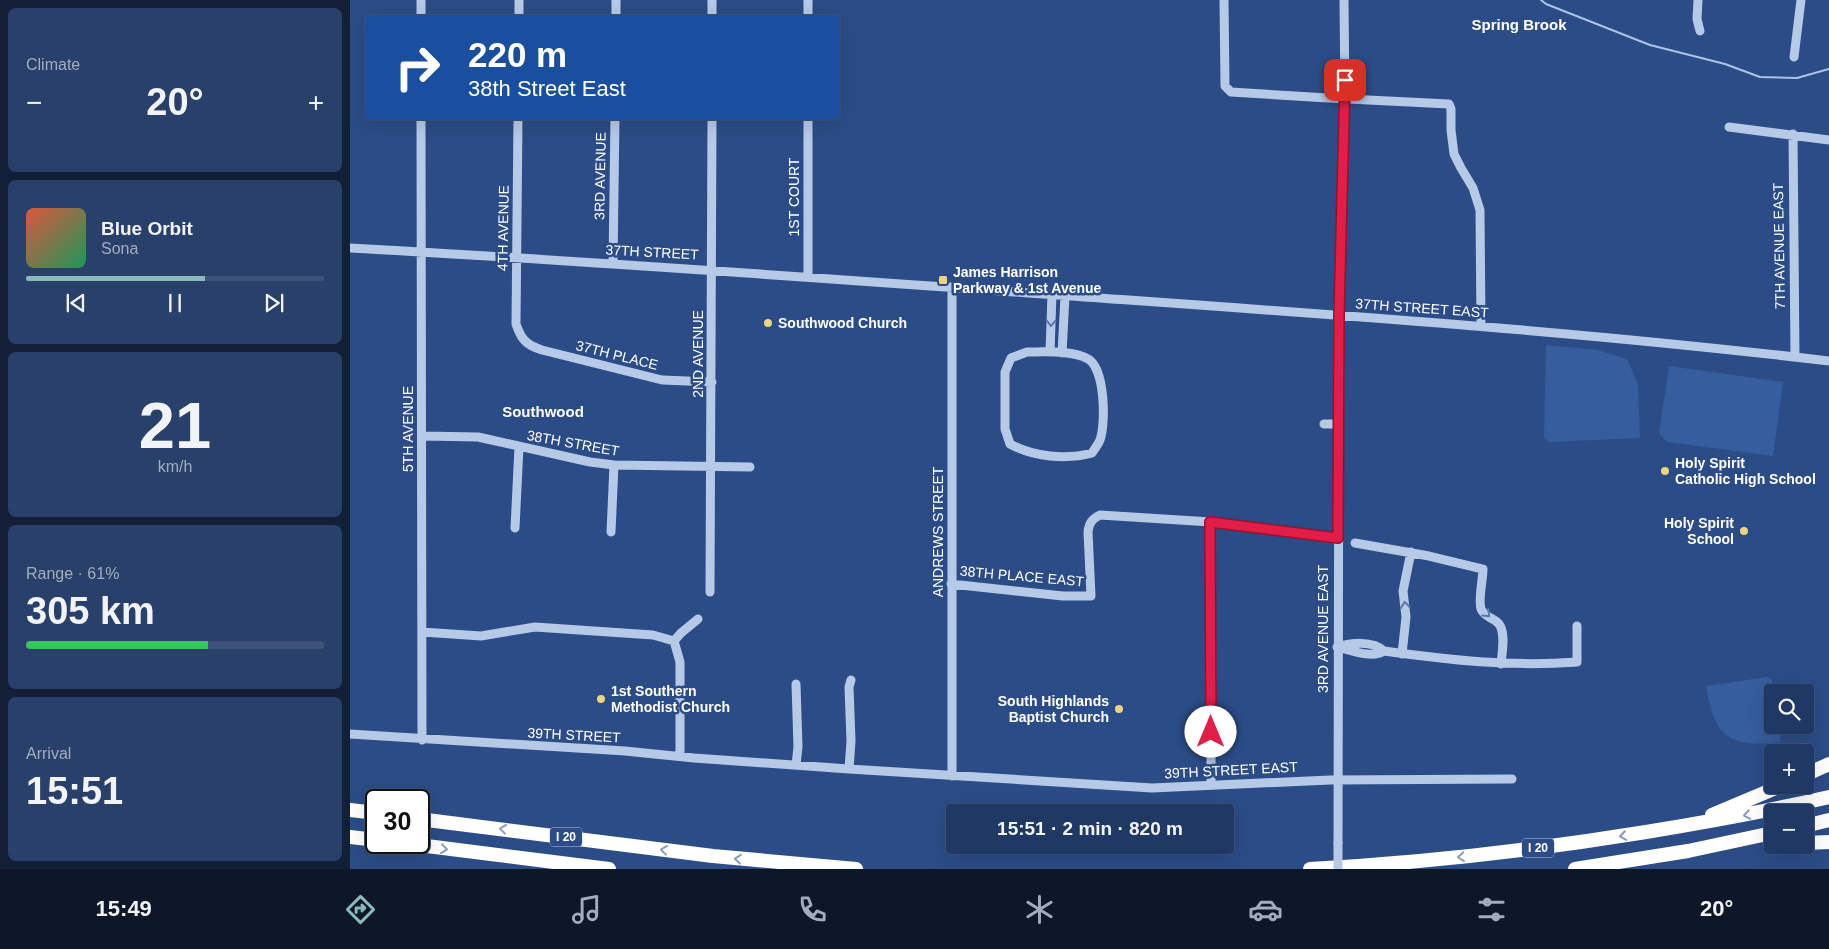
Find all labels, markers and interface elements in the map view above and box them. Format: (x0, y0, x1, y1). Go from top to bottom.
district label: Spring Brook (1471, 16, 1567, 33)
icon: right (385, 35, 450, 100)
text: 220 m (468, 35, 567, 74)
text: Climate (26, 56, 80, 73)
pin (1324, 59, 1366, 101)
icon: arrive (1331, 66, 1359, 94)
text: 38th Street East (468, 76, 626, 101)
text: 20° (146, 81, 204, 123)
text: − (26, 87, 42, 118)
text: + (308, 87, 324, 118)
street label: 3RD AVENUE (591, 132, 609, 220)
street label: 1ST COURT (786, 157, 802, 236)
street label: 7TH AVENUE EAST (1770, 182, 1788, 309)
street label: 4TH AVENUE (494, 185, 512, 271)
text: Blue Orbit (101, 218, 193, 239)
text: Sona (101, 240, 138, 257)
street label: 37TH STREET (605, 242, 699, 262)
place label: James Harrison Parkway & 1st Avenue (953, 264, 1102, 296)
marker: James Harrison Parkway & 1st Avenue (937, 274, 949, 286)
icon: previous (62, 289, 90, 317)
icon: pause (161, 289, 189, 317)
icon: next (260, 289, 288, 317)
street label: 37TH STREET EAST (1355, 295, 1490, 321)
street label: 2ND AVENUE (690, 310, 706, 398)
place label: Southwood Church (778, 315, 907, 331)
marker: Southwood Church (762, 317, 774, 329)
one-way arrow (1046, 320, 1056, 327)
street label: 37TH PLACE (574, 337, 660, 373)
street label: 5TH AVENUE (400, 386, 416, 472)
text: 21 (139, 389, 211, 462)
district label: Southwood (502, 403, 584, 420)
street label: 38TH STREET (526, 427, 621, 459)
place label: Holy Spirit Catholic High School (1675, 455, 1816, 487)
text: km/h (158, 458, 192, 475)
marker: Holy Spirit Catholic High School (1659, 465, 1671, 477)
street label: ANDREWS STREET (930, 466, 946, 597)
place label: Holy Spirit School (1664, 515, 1734, 547)
marker: Holy Spirit School (1738, 525, 1750, 537)
street label: 38TH PLACE EAST (959, 563, 1085, 589)
text: Range · 61% (26, 565, 119, 582)
street label: 3RD AVENUE EAST (1315, 565, 1331, 693)
text: 305 km (26, 590, 155, 632)
one-way arrow (1400, 601, 1410, 609)
one-way arrow (1482, 609, 1491, 618)
place label: 1st Southern Methodist Church (611, 683, 730, 715)
map controls (1764, 684, 1814, 854)
button: search (1764, 684, 1814, 734)
marker: 1st Southern Methodist Church (595, 693, 607, 705)
place label: South Highlands Baptist Church (998, 693, 1109, 725)
marker: South Highlands Baptist Church (1113, 703, 1125, 715)
position arrow (1184, 705, 1236, 757)
street label: 39TH STREET (527, 725, 621, 745)
button: + (1764, 744, 1814, 794)
text: Arrival (26, 745, 71, 762)
street label: 39TH STREET EAST (1164, 758, 1299, 781)
text: 15:51 (26, 770, 123, 812)
speed limit sign: 30 (365, 789, 430, 854)
button: − (1764, 804, 1814, 854)
one-way arrow (1743, 809, 1752, 819)
text: 15:51 · 2 min · 820 m (997, 818, 1183, 839)
one-way arrow (499, 825, 507, 835)
road number: I 20 (550, 828, 582, 846)
one-way arrow (1618, 830, 1627, 840)
road number: I 20 (1522, 838, 1554, 858)
one-way arrow (439, 843, 448, 853)
one-way arrow (660, 845, 668, 856)
one-way arrow (1457, 851, 1465, 862)
one-way arrow (734, 853, 742, 864)
icon: directions (343, 892, 378, 927)
icon: music (569, 892, 604, 927)
icon: phone (795, 892, 830, 927)
icon: climate (1022, 892, 1057, 927)
icon: car (1248, 892, 1283, 927)
icon: filters (1474, 892, 1509, 927)
text: 15:49 (96, 896, 152, 921)
text: 20° (1700, 896, 1733, 921)

